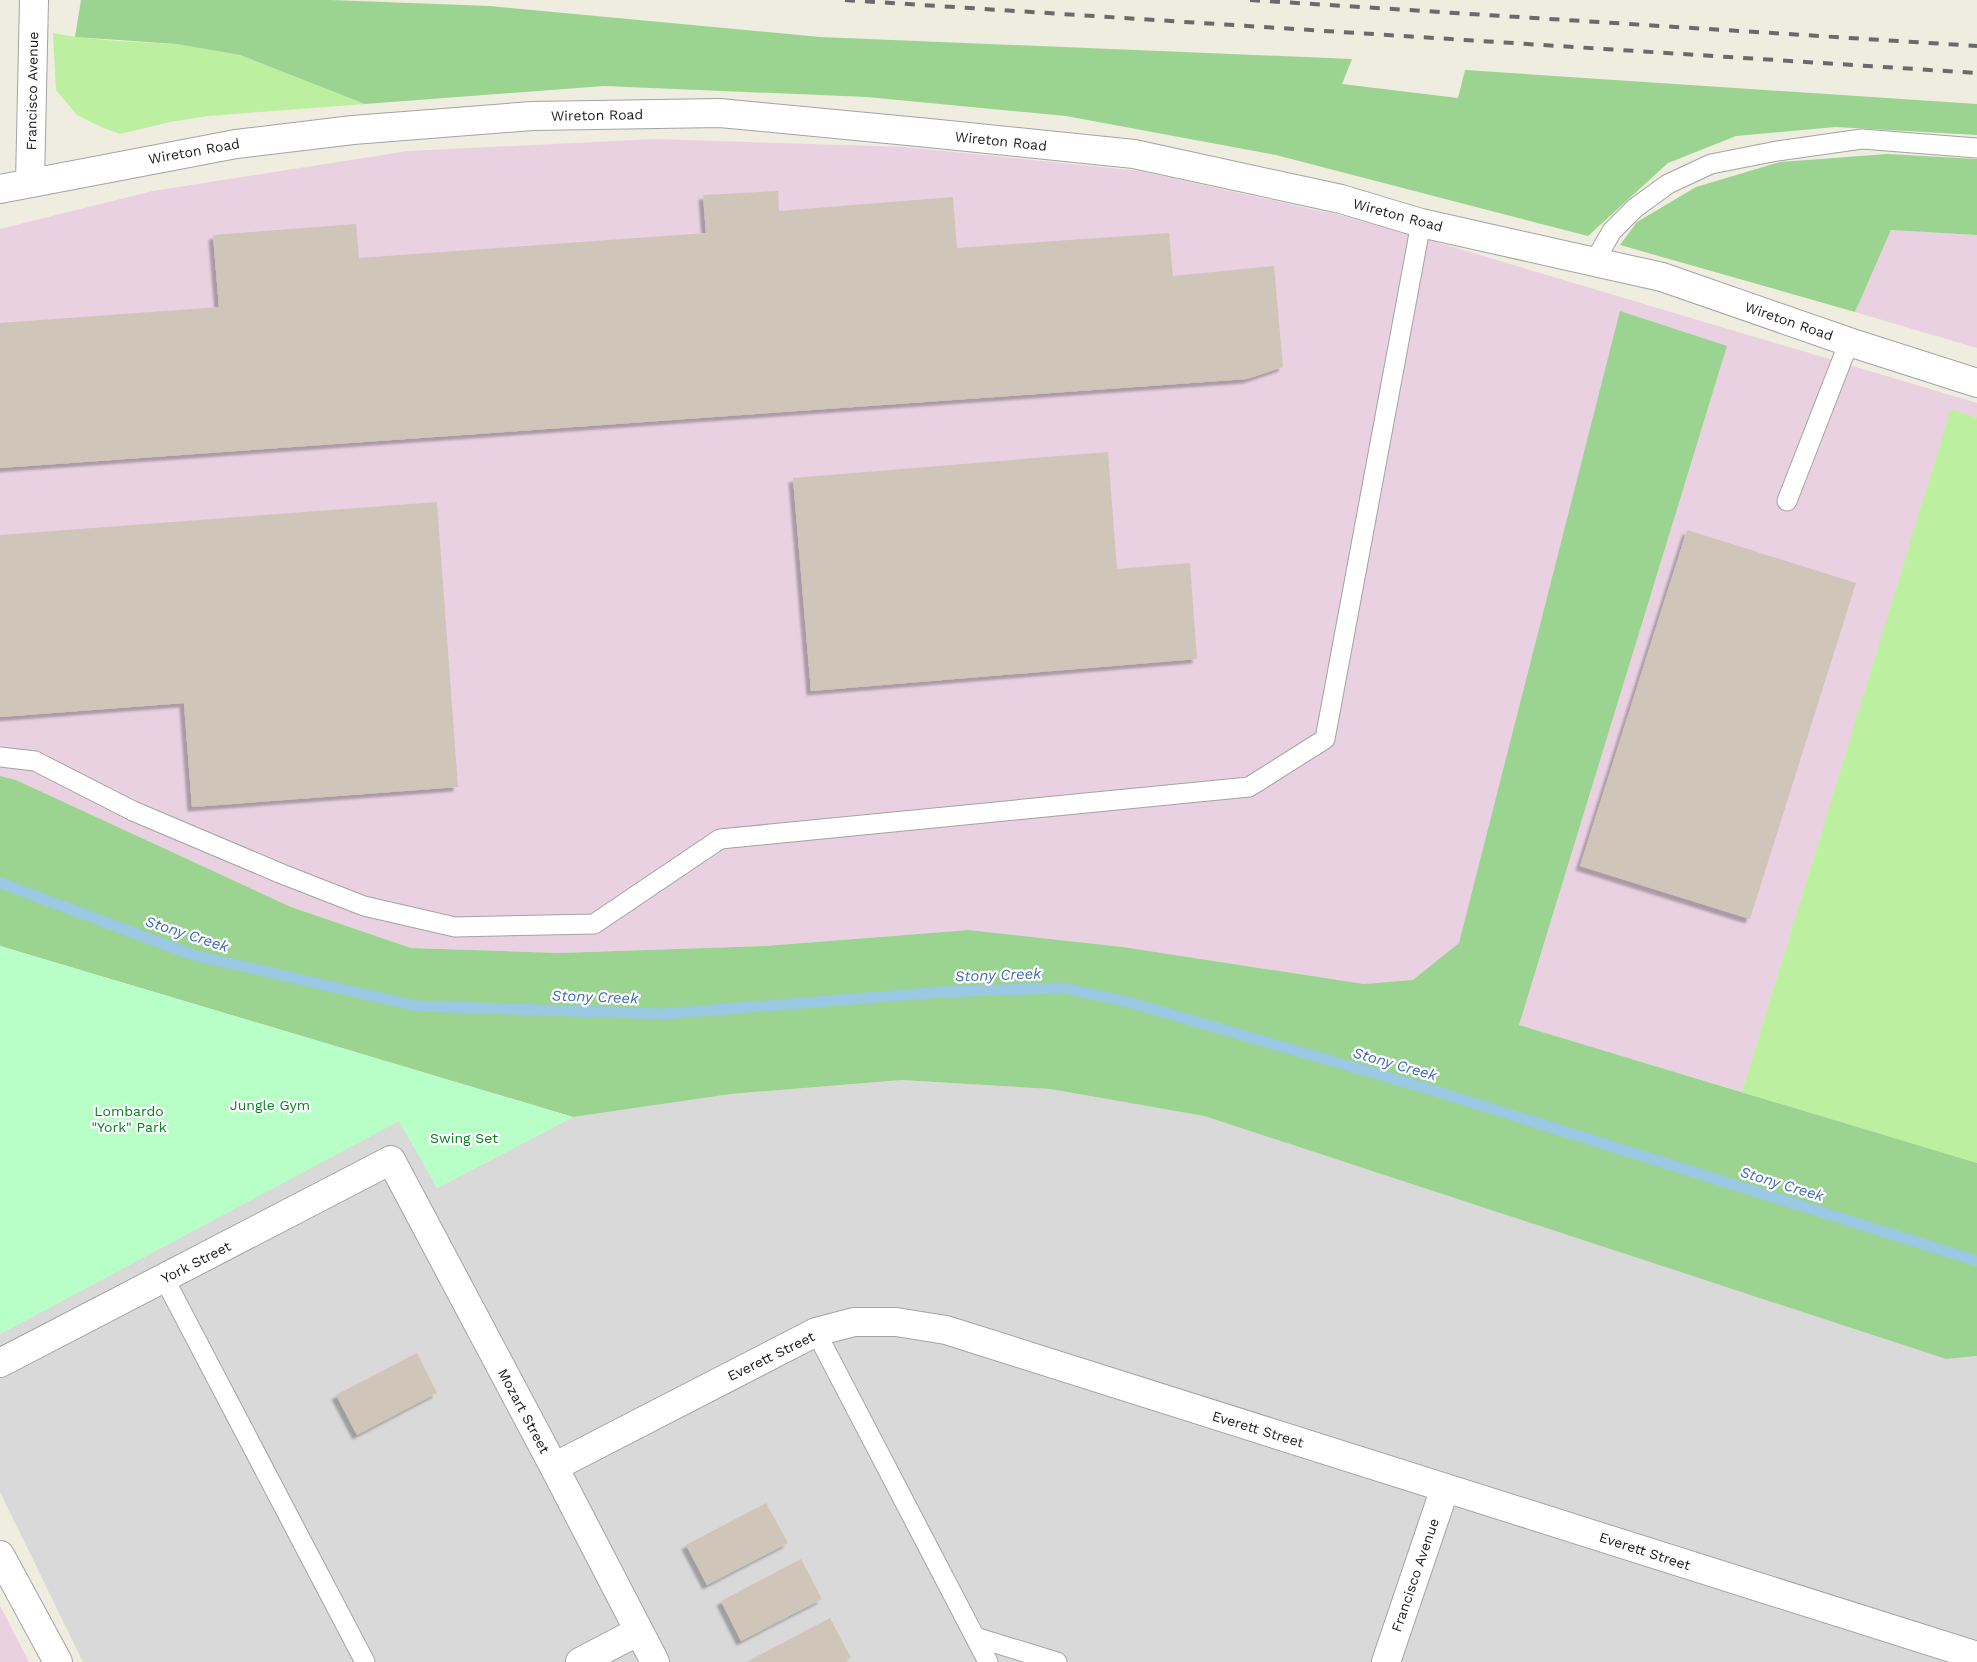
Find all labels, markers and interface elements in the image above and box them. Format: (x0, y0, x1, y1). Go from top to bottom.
street label: Francisco Avenue (23, 31, 41, 151)
street label: Wireton Road (551, 106, 643, 124)
street label: Wireton Road (954, 128, 1048, 154)
street label: Wireton Road (147, 135, 241, 167)
street label: Wireton Road (1351, 195, 1445, 235)
street label: Wireton Road (1743, 298, 1835, 344)
water label: Stony Creek (143, 912, 232, 956)
water label: Stony Creek (954, 964, 1042, 986)
water label: Stony Creek (551, 986, 639, 1008)
water label: Stony Creek (1351, 1043, 1440, 1085)
park label: Jungle Gym (230, 1097, 310, 1113)
park label: Lombardo "York" Park (91, 1103, 167, 1135)
park label: Swing Set (430, 1130, 498, 1146)
water label: Stony Creek (1738, 1163, 1827, 1205)
street label: York Street (159, 1238, 233, 1286)
street label: Everett Street (725, 1328, 817, 1384)
street label: Mozart Street (495, 1366, 553, 1456)
street label: Everett Street (1210, 1407, 1306, 1451)
street label: Francisco Avenue (1388, 1516, 1442, 1634)
street label: Everett Street (1597, 1529, 1693, 1573)

